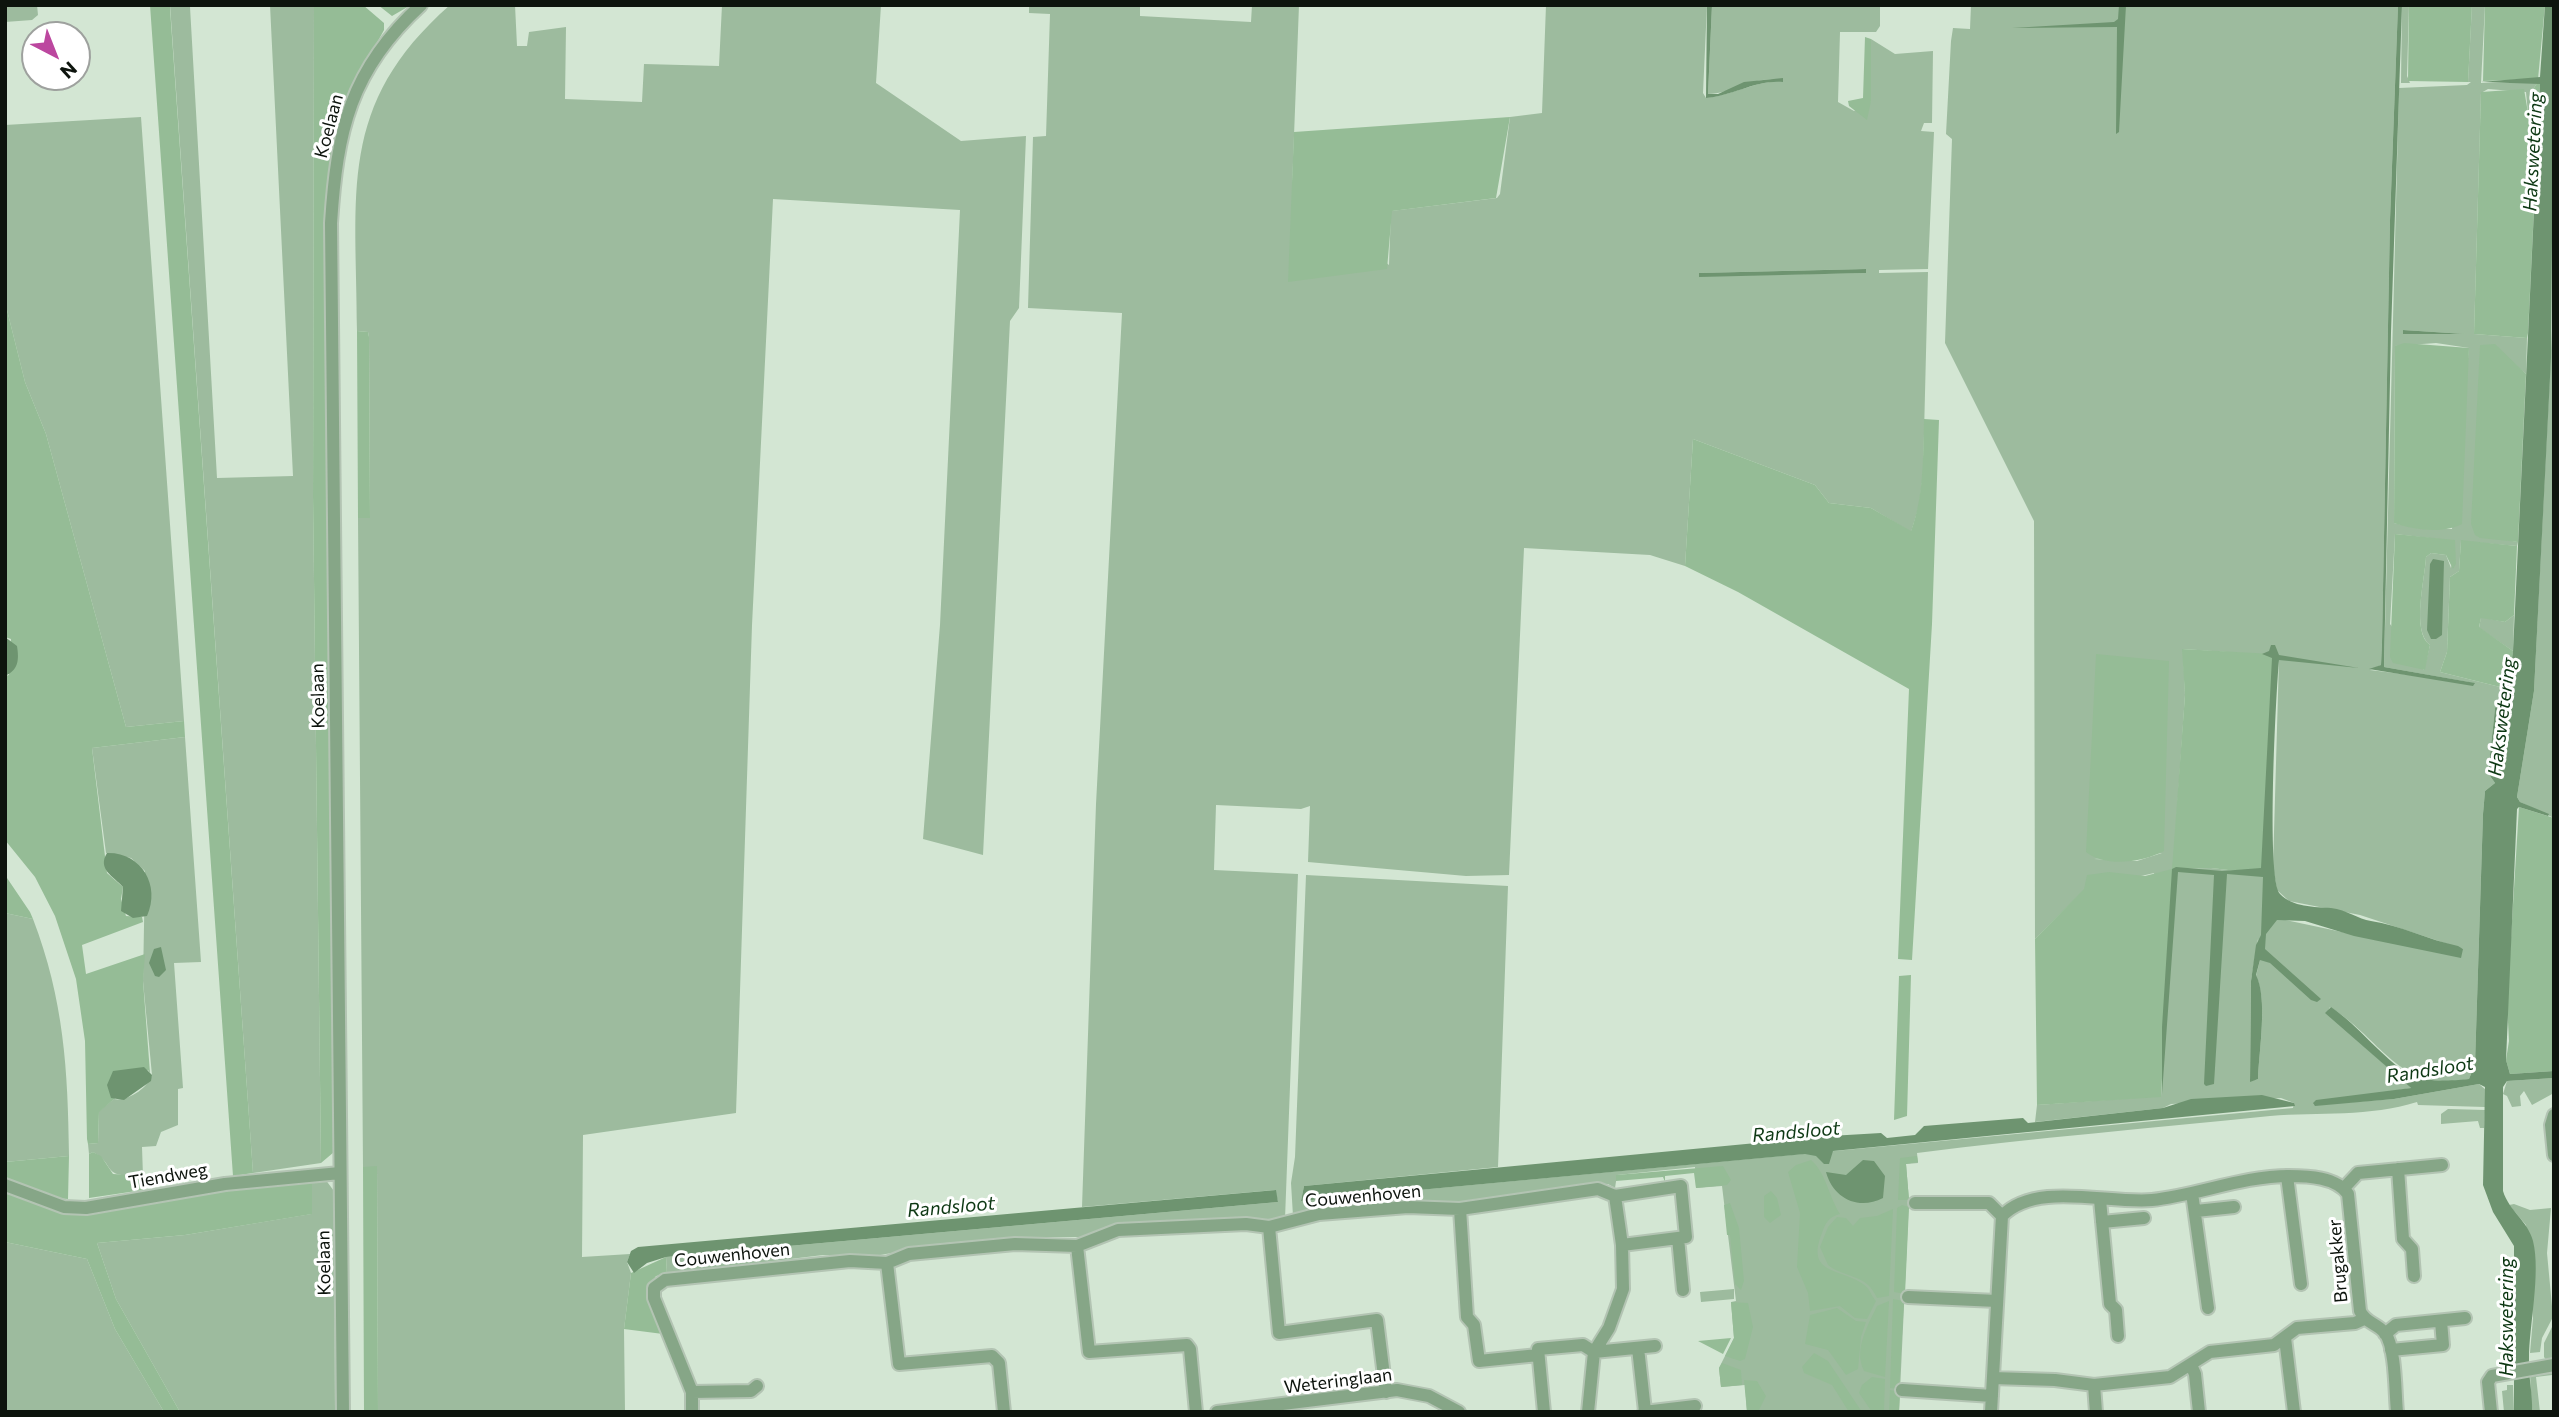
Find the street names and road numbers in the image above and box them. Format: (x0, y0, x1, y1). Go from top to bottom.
street label: Koelaan (310, 92, 348, 160)
street label: Koelaan (307, 663, 329, 729)
street label: Tiendweg (127, 1158, 209, 1194)
street label: Couwenhoven (1304, 1180, 1422, 1212)
street label: Brugakker (2324, 1218, 2352, 1304)
street label: Koelaan (313, 1230, 335, 1296)
street label: Couwenhoven (673, 1238, 791, 1272)
street label: Weteringlaan (1283, 1364, 1393, 1398)

